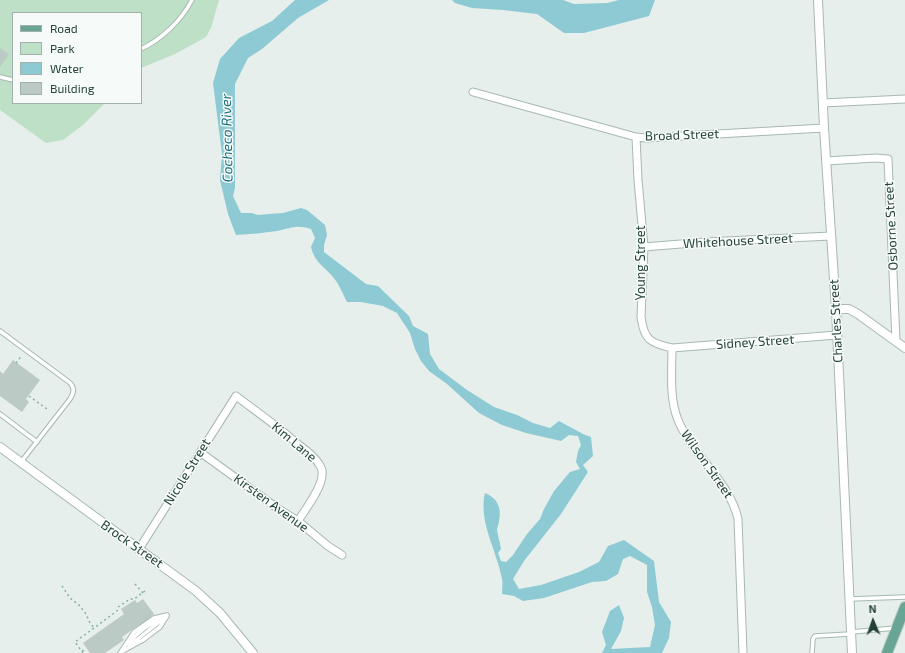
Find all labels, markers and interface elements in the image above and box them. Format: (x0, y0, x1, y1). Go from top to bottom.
legend (12, 12, 142, 104)
text: Road (50, 21, 78, 35)
text: Park (50, 41, 75, 55)
text: Water (50, 61, 84, 75)
text: Building (50, 81, 94, 95)
water label: Cocheco River (218, 94, 236, 182)
street label: Broad Street (645, 126, 719, 144)
street label: Osborne Street (881, 181, 901, 271)
street label: Young Street (633, 225, 649, 301)
street label: Whitehouse Street (683, 230, 793, 252)
street label: Charles Street (826, 279, 846, 363)
street label: Sidney Street (715, 331, 795, 353)
street label: Kim Lane (268, 419, 320, 465)
street label: Wilson Street (678, 427, 736, 501)
street label: Nicole Street (160, 436, 214, 508)
street label: Kirsten Avenue (231, 471, 311, 535)
street label: Brock Street (98, 517, 166, 571)
north arrow (853, 601, 893, 641)
text: N (868, 602, 877, 615)

